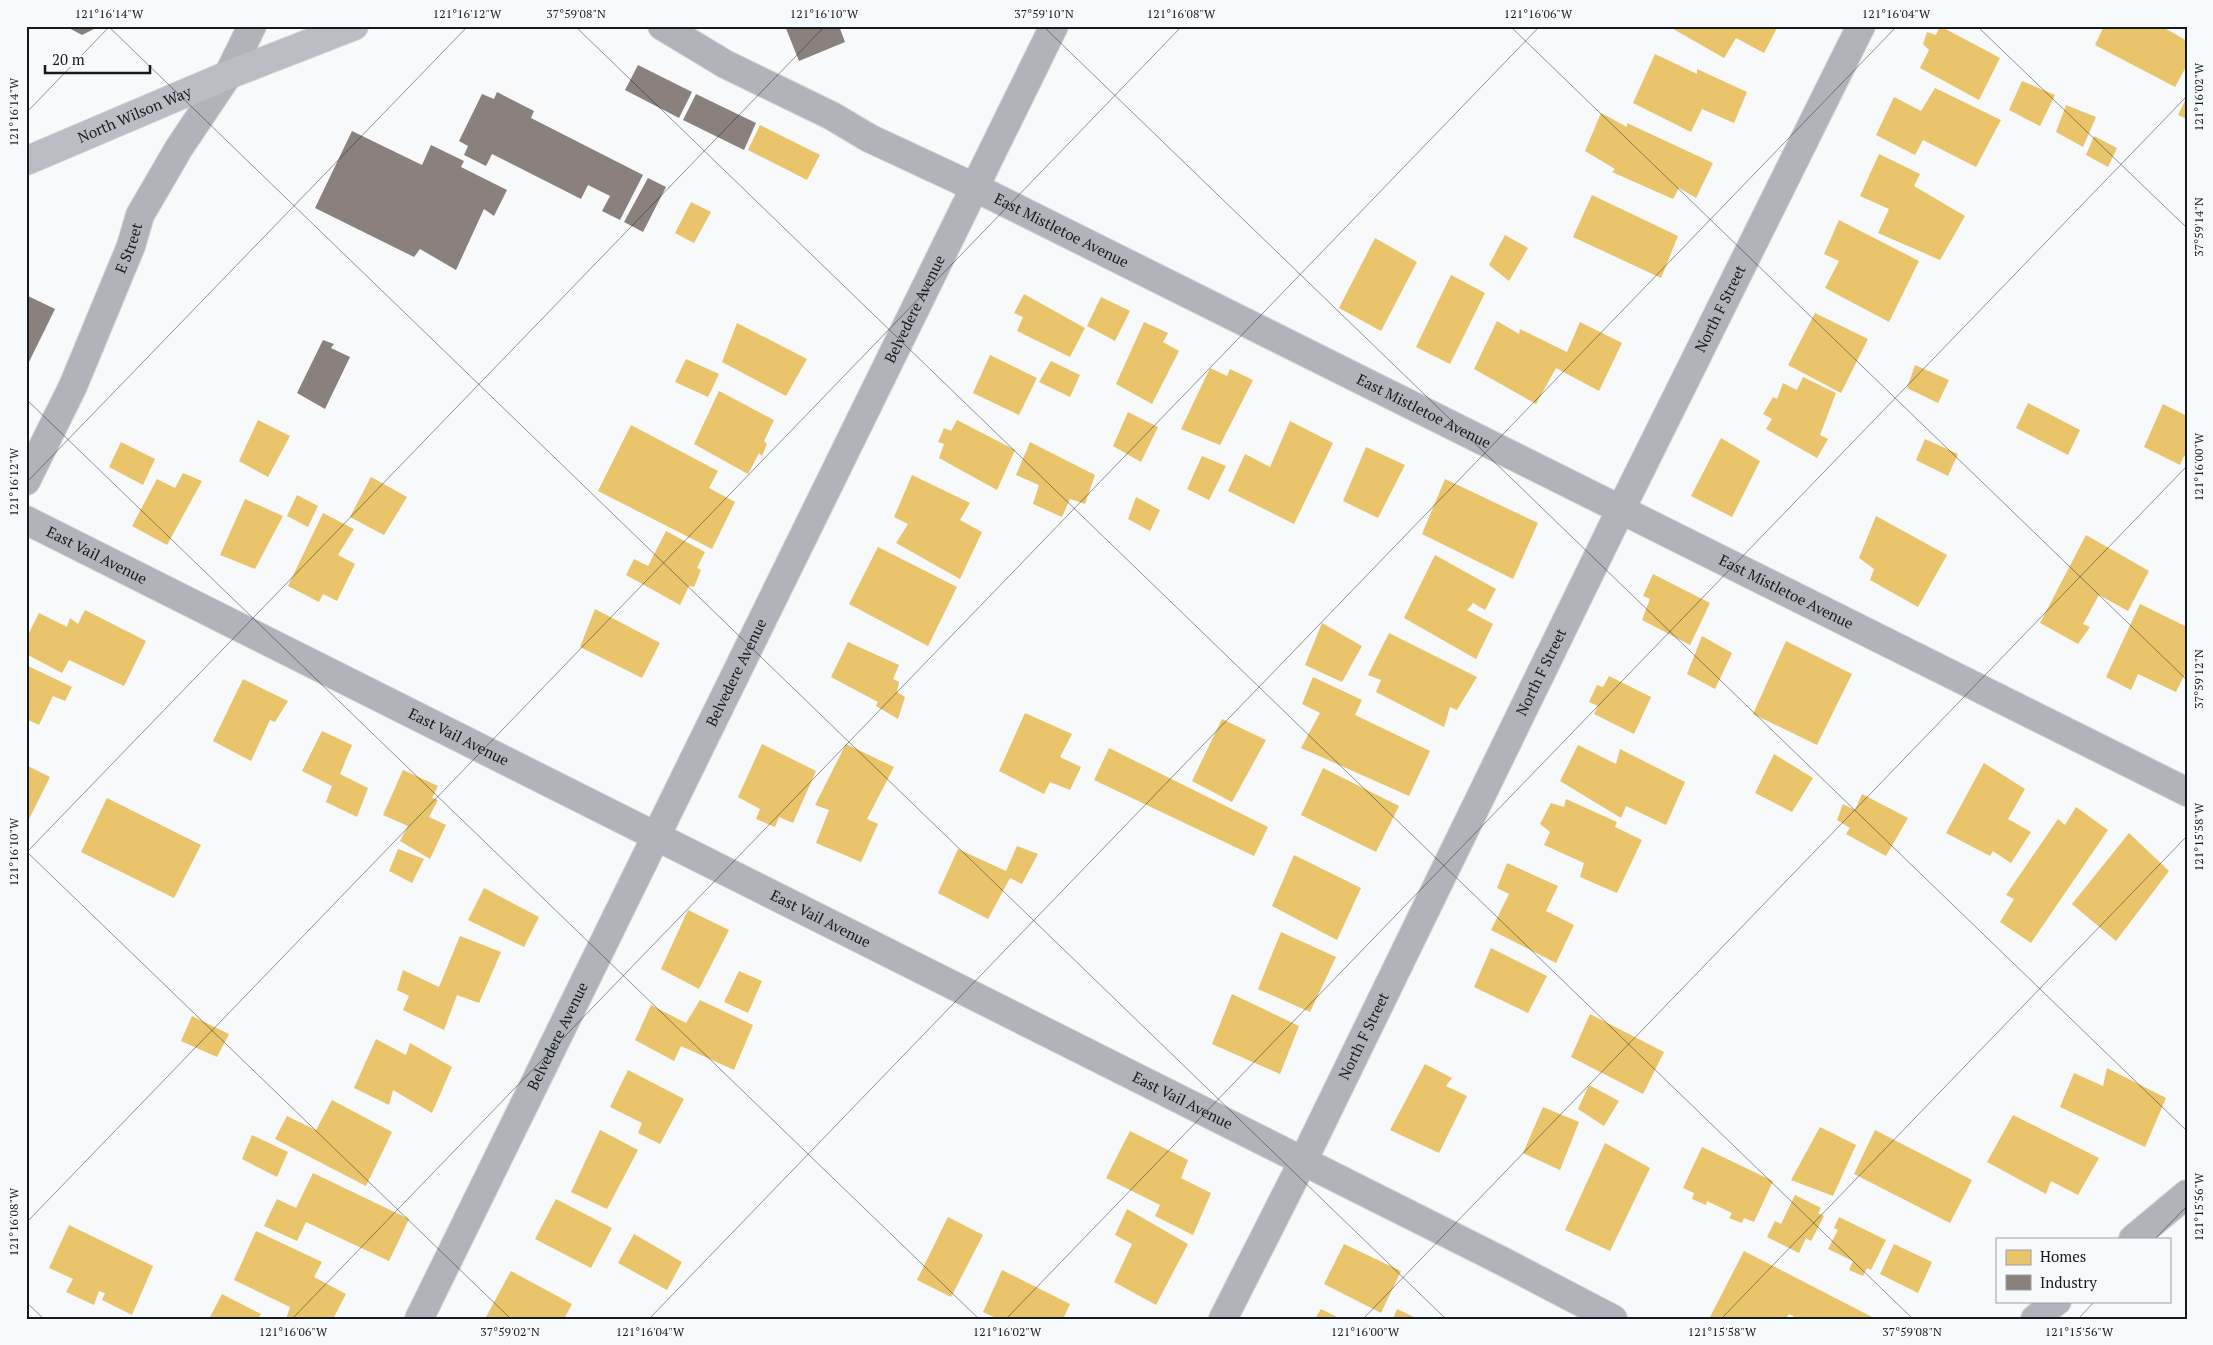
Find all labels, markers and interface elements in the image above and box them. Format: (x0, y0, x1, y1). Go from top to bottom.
text: 121°16'14"W (75, 6, 144, 21)
text: 121°16'12"W (433, 6, 502, 21)
text: 37°59'08"N (546, 6, 606, 21)
text: 121°16'10"W (790, 6, 859, 21)
text: 37°59'10"N (1014, 6, 1074, 21)
text: 121°16'08"W (1147, 6, 1216, 21)
text: 121°16'06"W (1504, 6, 1573, 21)
text: 121°16'04"W (1862, 6, 1931, 21)
scale bar (45, 42, 150, 74)
text: 20 m (52, 49, 85, 69)
text: 121°16'02"W (2191, 62, 2206, 131)
text: 121°16'14"W (6, 77, 21, 146)
street label: North Wilson Way (74, 81, 194, 147)
street label: East Mistletoe Avenue (991, 188, 1132, 272)
text: 37°59'14"N (2191, 197, 2206, 257)
street label: E Street (110, 220, 146, 276)
street label: Belvedere Avenue (879, 251, 949, 366)
street label: North F Street (1689, 261, 1750, 355)
street label: East Mistletoe Avenue (1354, 369, 1495, 452)
text: 121°16'00"W (2191, 432, 2206, 501)
text: 121°16'12"W (6, 447, 21, 516)
street label: East Vail Avenue (44, 521, 151, 588)
street label: East Mistletoe Avenue (1716, 549, 1857, 633)
street label: Belvedere Avenue (701, 615, 770, 730)
street label: North F Street (1511, 624, 1571, 719)
text: 37°59'12"N (2191, 649, 2206, 709)
street label: East Vail Avenue (405, 703, 513, 770)
text: 121°15'58"W (2191, 802, 2206, 871)
text: 121°16'10"W (6, 817, 21, 886)
street label: East Vail Avenue (767, 884, 874, 952)
street label: Belvedere Avenue (522, 978, 592, 1093)
street label: North F Street (1333, 988, 1393, 1083)
street label: East Vail Avenue (1129, 1066, 1236, 1133)
text: 121°15'56"W (2191, 1172, 2206, 1241)
text: 121°16'08"W (6, 1187, 21, 1256)
legend (1996, 1238, 2170, 1302)
text: Homes (2040, 1246, 2086, 1266)
text: Industry (2040, 1272, 2097, 1292)
text: 121°16'06"W (259, 1324, 328, 1339)
text: 37°59'02"N (480, 1324, 540, 1339)
text: 121°16'04"W (616, 1324, 685, 1339)
text: 121°16'02"W (973, 1324, 1042, 1339)
text: 121°16'00"W (1331, 1324, 1400, 1339)
text: 121°15'58"W (1688, 1324, 1757, 1339)
text: 37°59'08"N (1882, 1324, 1942, 1339)
text: 121°15'56"W (2045, 1324, 2114, 1339)

